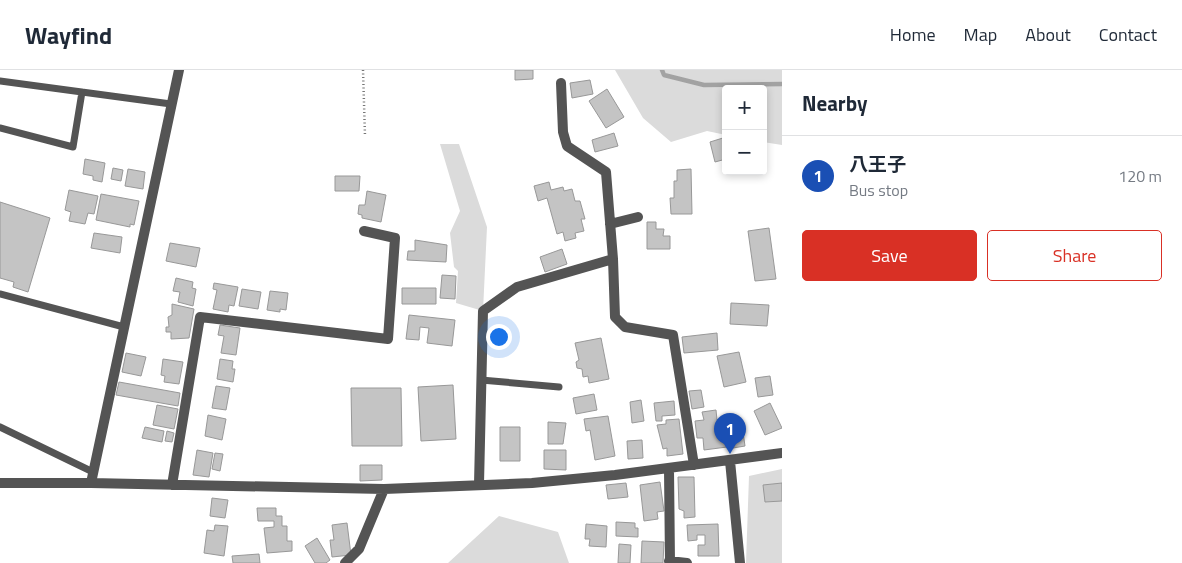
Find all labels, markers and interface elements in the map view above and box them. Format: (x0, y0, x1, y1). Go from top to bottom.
text: Wayfind (25, 17, 112, 53)
text: Home (890, 21, 936, 48)
text: Map (964, 21, 997, 48)
text: About (1025, 21, 1071, 48)
text: Contact (1099, 21, 1157, 48)
map controls (722, 85, 767, 175)
button: + (722, 85, 767, 130)
text: Nearby (802, 87, 867, 119)
button: − (722, 130, 767, 175)
text: 八王子 (849, 149, 906, 178)
text: 1 (814, 164, 822, 188)
text: 120 m (1118, 164, 1162, 188)
text: Bus stop (849, 178, 908, 202)
button: Save (802, 230, 977, 281)
button: Share (987, 230, 1162, 281)
your location (486, 324, 512, 350)
pin: 1 (714, 413, 746, 454)

